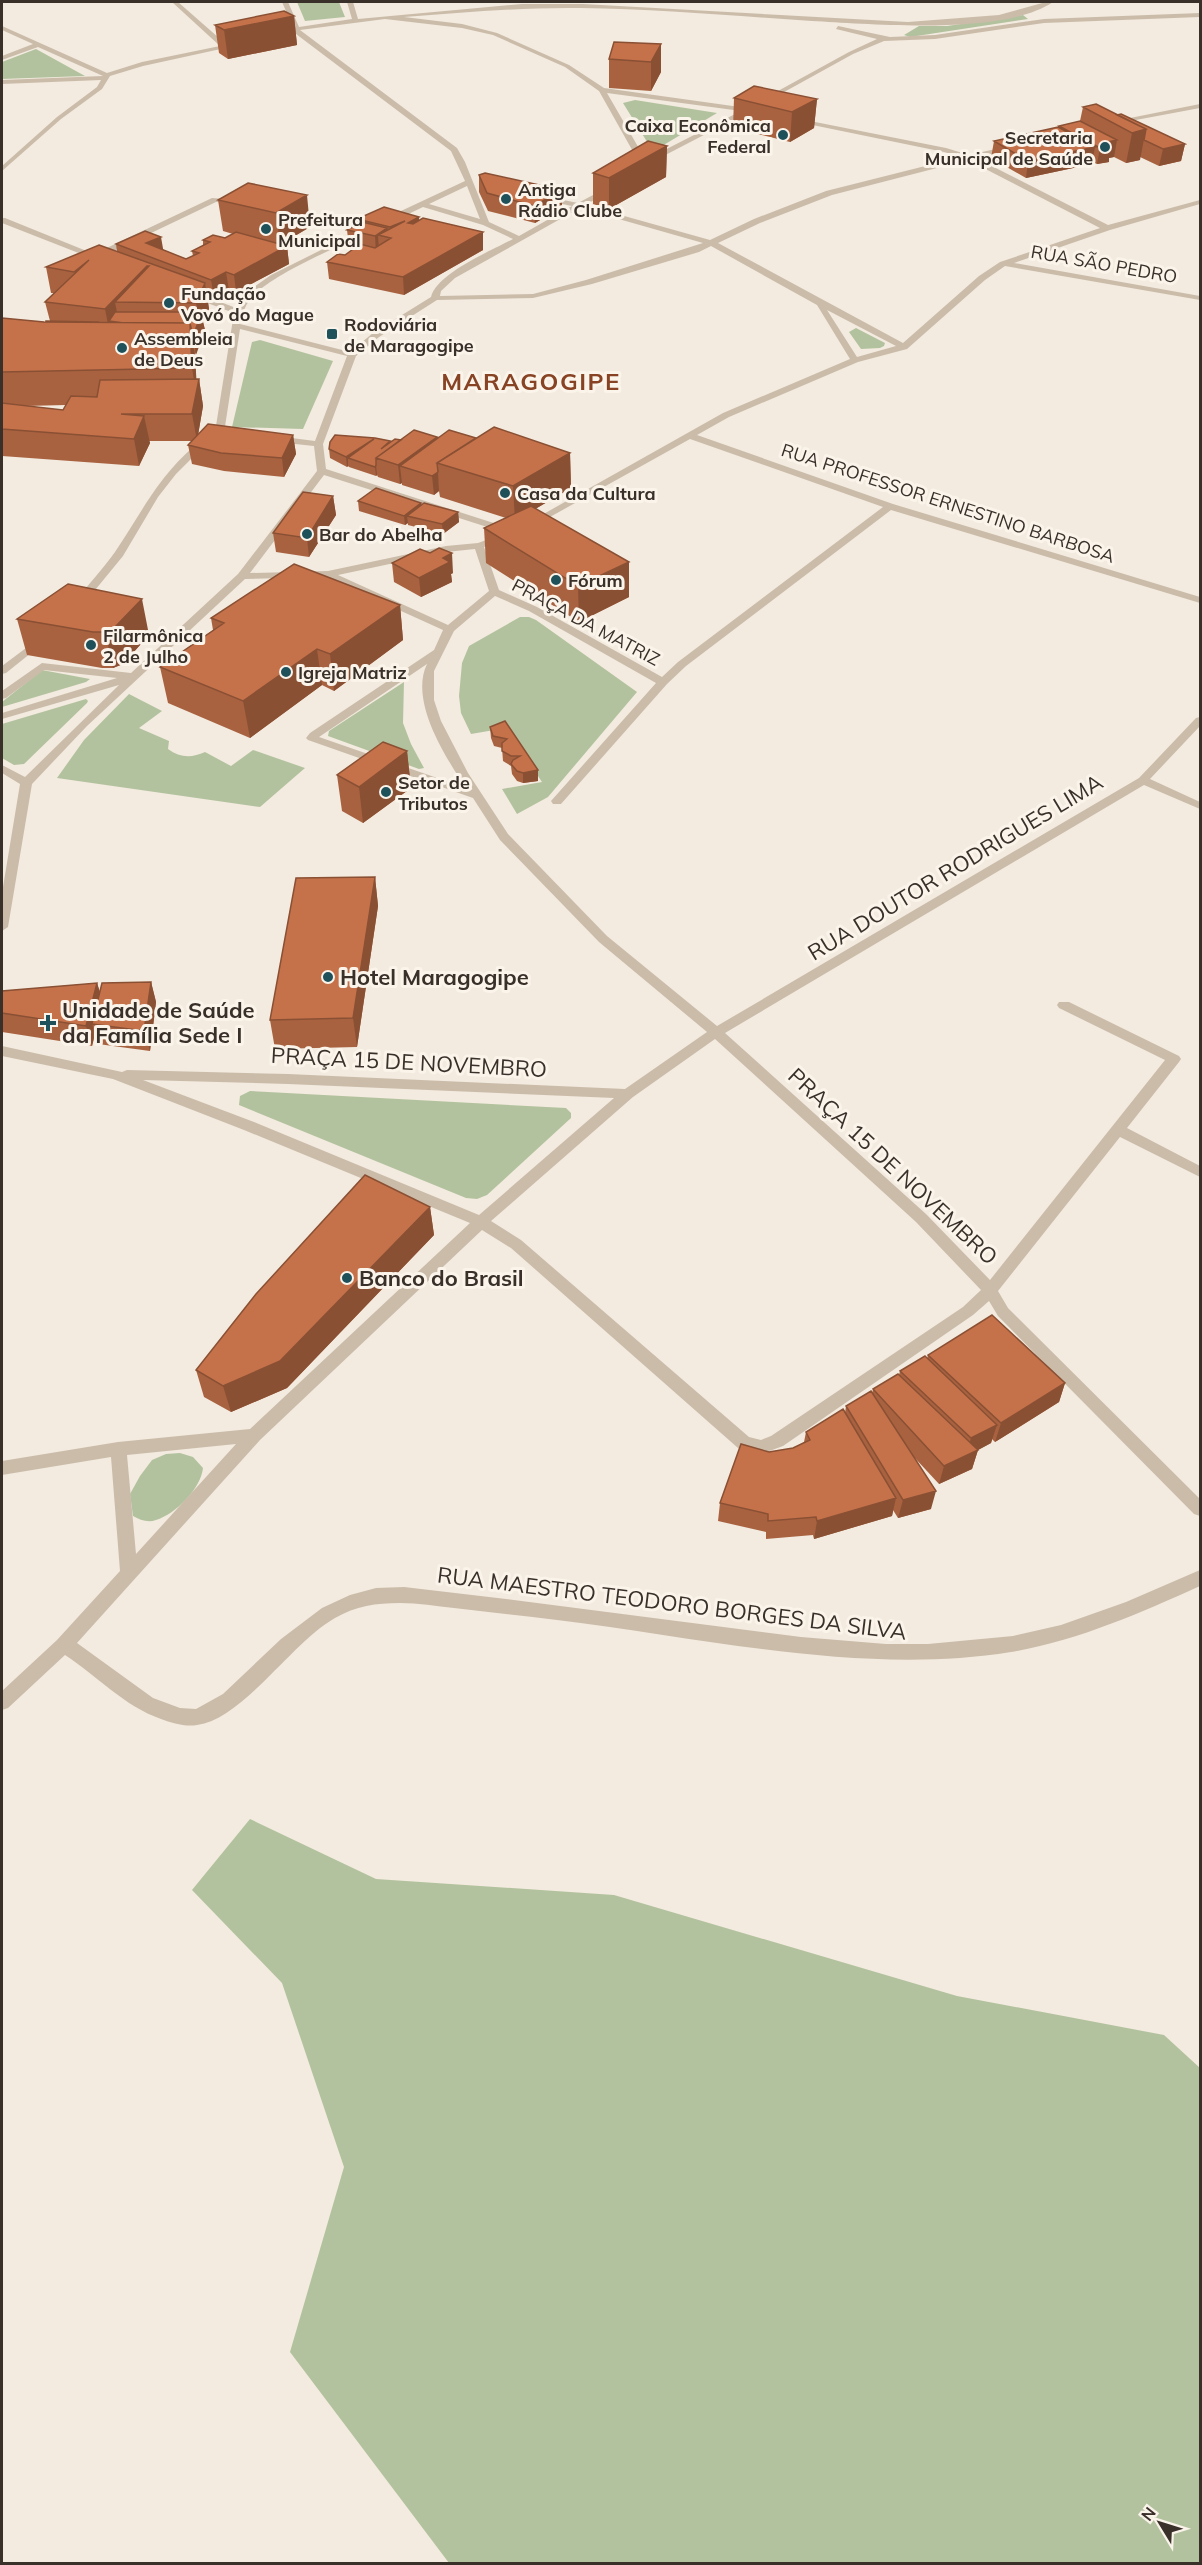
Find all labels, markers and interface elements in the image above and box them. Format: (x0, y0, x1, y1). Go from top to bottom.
place label: Caixa Econômica Federal (624, 114, 771, 158)
place label: Secretaria Municipal de Saúde (925, 126, 1093, 170)
marker: Caixa Econômica Federal (776, 128, 790, 142)
marker: Secretaria Municipal de Saúde (1098, 140, 1112, 154)
place label: Antiga Rádio Clube (518, 178, 622, 222)
marker: Antiga Rádio Clube (499, 192, 513, 206)
place label: Prefeitura Municipal (278, 208, 363, 252)
marker: Prefeitura Municipal (259, 222, 273, 236)
street label: RUA SÃO PEDRO (1029, 240, 1179, 288)
place label: Fundação Vovó do Mague (180, 282, 314, 326)
marker: Fundação Vovó do Mague (162, 296, 176, 310)
place label: Rodoviária de Maragogipe (344, 313, 474, 357)
place label: Assembleia de Deus (134, 327, 233, 371)
marker: Rodoviária de Maragogipe (325, 327, 339, 341)
marker: Assembleia de Deus (115, 341, 129, 355)
district label: MARAGOGIPE (441, 366, 621, 396)
street label: RUA PROFESSOR ERNESTINO BARBOSA (778, 438, 1118, 568)
place label: Casa da Cultura (517, 482, 656, 505)
marker: Casa da Cultura (498, 486, 512, 500)
place label: Bar do Abelha (319, 523, 443, 546)
marker: Bar do Abelha (300, 527, 314, 541)
place label: Fórum (568, 569, 623, 592)
street label: PRAÇA DA MATRIZ (508, 573, 664, 671)
marker: Fórum (549, 573, 563, 587)
place label: Filarmônica 2 de Julho (103, 624, 204, 668)
marker: Filarmônica 2 de Julho (84, 638, 98, 652)
place label: Igreja Matriz (298, 661, 407, 684)
marker: Igreja Matriz (279, 665, 293, 679)
street label: RUA DOUTOR RODRIGUES LIMA (802, 768, 1108, 966)
place label: Setor de Tributos (398, 771, 470, 815)
marker: Setor de Tributos (379, 785, 393, 799)
place label: Hotel Maragogipe (340, 963, 529, 991)
marker: Hotel Maragogipe (321, 970, 335, 984)
place label: Unidade de Saúde da Família Sede I (62, 996, 255, 1049)
marker: Unidade de Saúde da Família Sede I (39, 1014, 57, 1032)
street label: PRAÇA 15 DE NOVEMBRO (270, 1041, 548, 1083)
street label: PRAÇA 15 DE NOVEMBRO (782, 1062, 1004, 1270)
place label: Banco do Brasil (359, 1264, 524, 1292)
marker: Banco do Brasil (340, 1271, 354, 1285)
street label: RUA MAESTRO TEODORO BORGES DA SILVA (436, 1560, 908, 1646)
north arrow (1130, 2493, 1190, 2553)
text: N (1137, 2503, 1160, 2525)

